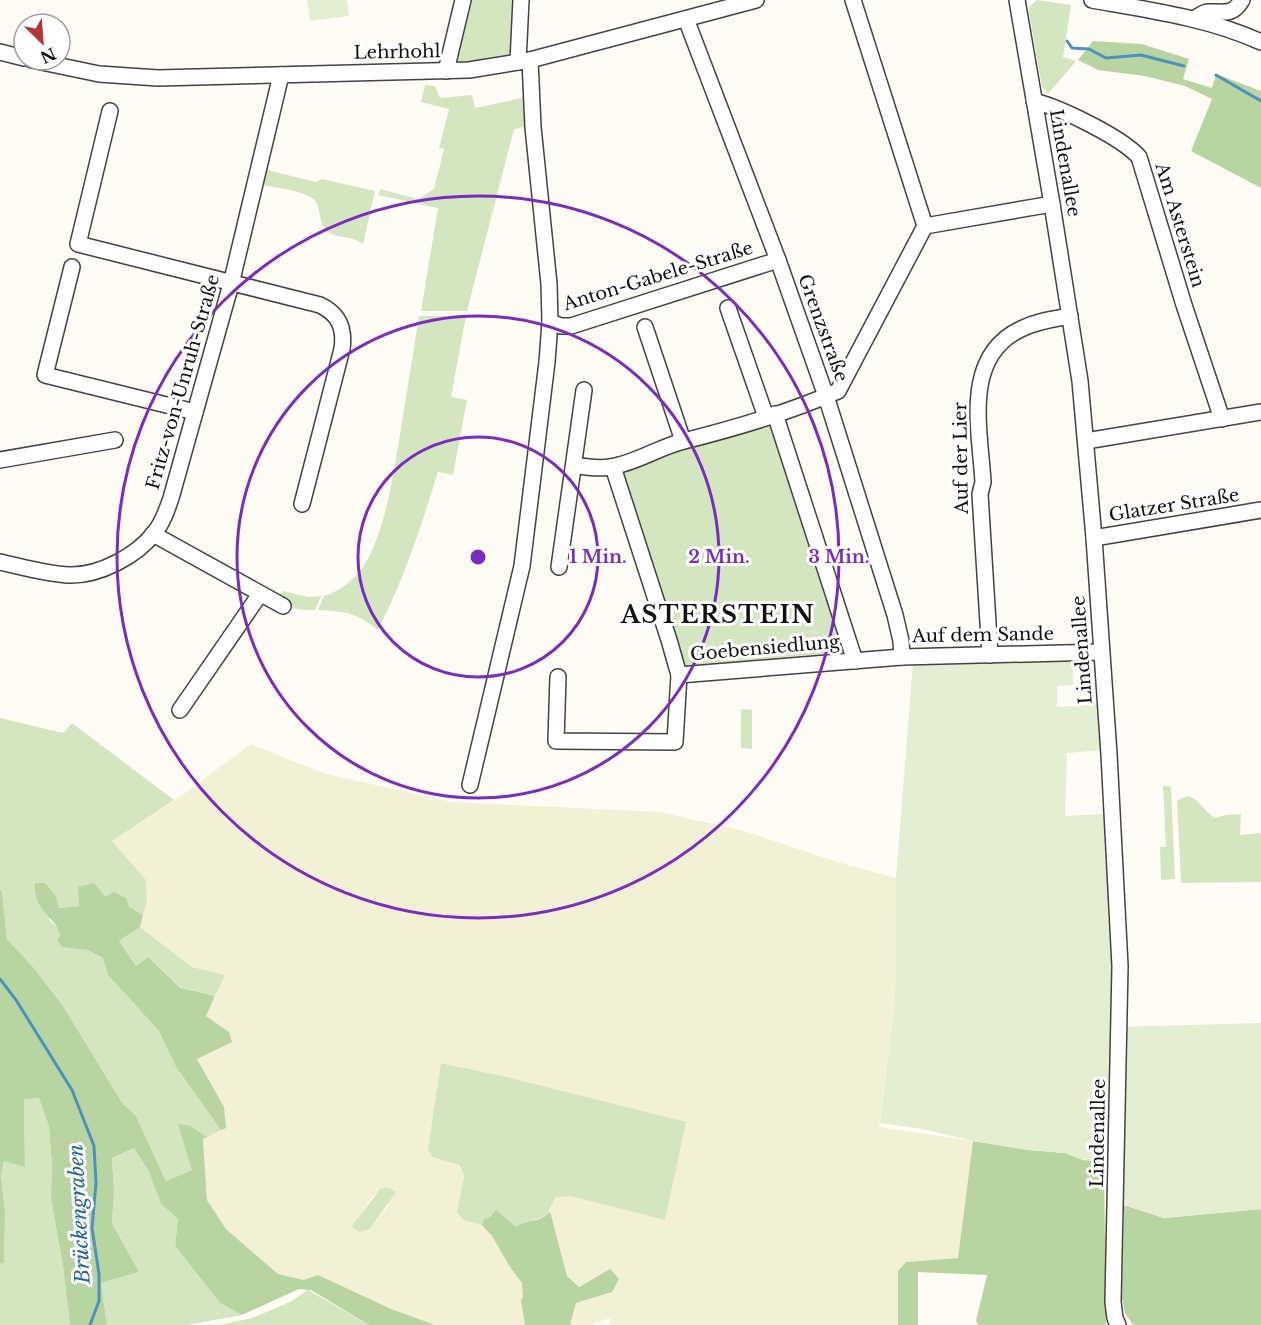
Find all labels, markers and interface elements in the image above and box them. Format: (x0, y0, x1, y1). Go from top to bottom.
north arrow (12, 12, 72, 72)
street label: Lehrhohl (353, 40, 441, 64)
text: N (37, 43, 59, 68)
street label: Lindenallee (1045, 108, 1085, 218)
street label: Am Asterstein (1150, 159, 1209, 290)
street label: Anton-Gabele-Straße (559, 237, 756, 316)
street label: Grenzstraße (793, 271, 853, 385)
street label: Fritz-von-Unruh-Straße (142, 272, 224, 492)
street label: Auf der Lier (949, 401, 973, 515)
street label: Glatzer Straße (1107, 484, 1241, 526)
text: 1 Min. (569, 546, 627, 568)
text: 2 Min. (688, 546, 750, 568)
text: 3 Min. (808, 546, 870, 568)
centre of rings (468, 547, 488, 567)
street label: Lindenallee (1067, 595, 1097, 705)
district label: ASTERSTEIN (620, 600, 815, 629)
street label: Auf dem Sande (911, 623, 1054, 647)
street label: Goebensiedlung (689, 630, 841, 665)
street label: Lindenallee (1086, 1078, 1110, 1188)
water label: Brückengraben (63, 1144, 95, 1285)

